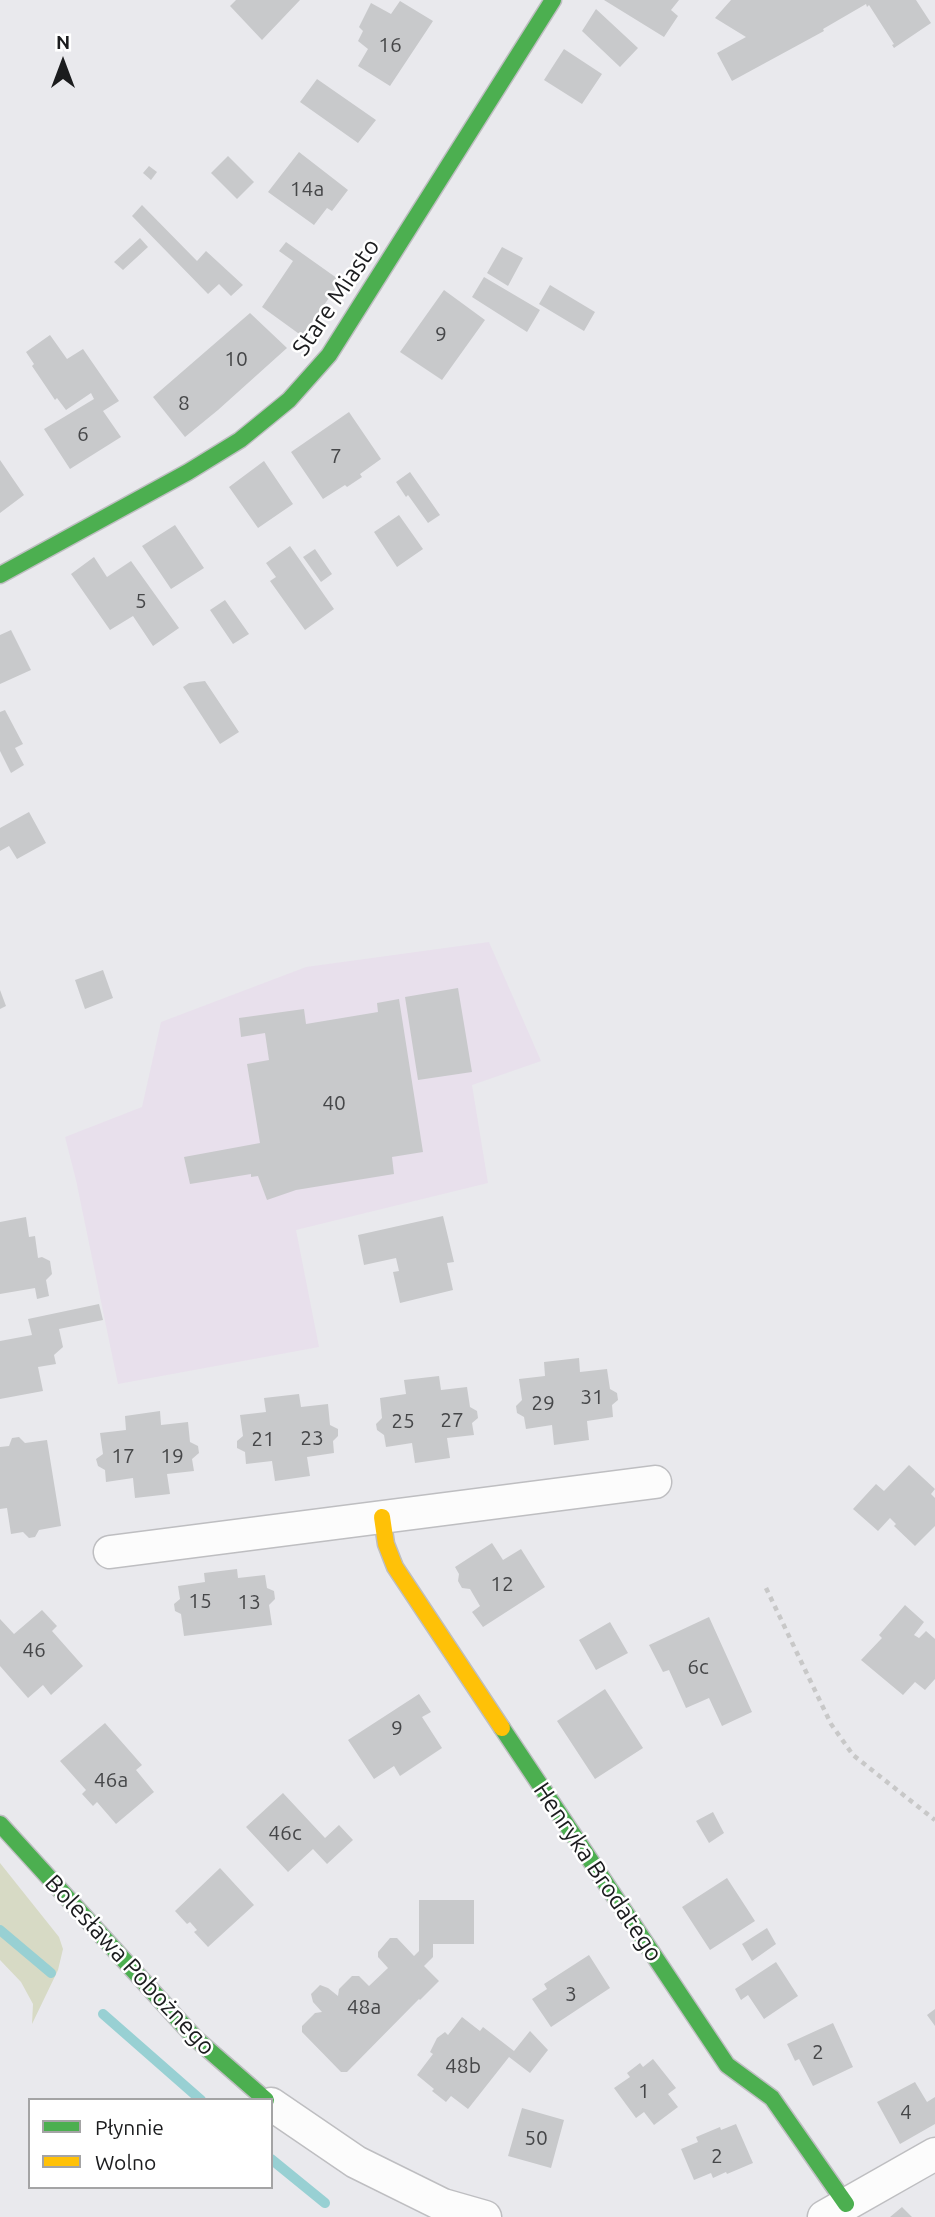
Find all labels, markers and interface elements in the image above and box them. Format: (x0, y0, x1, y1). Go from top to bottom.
north arrow (28, 28, 98, 98)
text: N (56, 31, 70, 53)
house number: 16 (378, 32, 402, 58)
house number: 14a (290, 176, 324, 202)
street label: Stare Miasto (286, 233, 386, 361)
house number: 9 (435, 321, 447, 347)
house number: 10 (224, 346, 248, 372)
house number: 8 (178, 390, 190, 416)
house number: 6 (77, 421, 89, 447)
house number: 7 (330, 443, 342, 469)
house number: 5 (135, 588, 147, 614)
house number: 40 (322, 1090, 346, 1116)
house number: 31 (580, 1384, 604, 1410)
house number: 29 (531, 1390, 555, 1416)
house number: 27 (440, 1407, 464, 1433)
house number: 25 (391, 1408, 415, 1434)
house number: 23 (300, 1425, 324, 1451)
house number: 21 (251, 1426, 275, 1452)
house number: 17 (111, 1443, 135, 1469)
house number: 19 (160, 1443, 184, 1469)
house number: 12 (490, 1571, 514, 1597)
house number: 15 (188, 1588, 212, 1614)
house number: 13 (237, 1589, 261, 1615)
house number: 46 (22, 1637, 46, 1663)
house number: 6c (687, 1654, 709, 1680)
house number: 9 (391, 1715, 403, 1741)
house number: 46a (94, 1767, 128, 1793)
street label: Henryka Brodatego (527, 1777, 669, 1967)
house number: 46c (268, 1820, 302, 1846)
street label: Bolesława Pobożnego (39, 1869, 221, 2061)
house number: 3 (565, 1981, 577, 2007)
house number: 48a (347, 1994, 381, 2020)
house number: 2 (812, 2039, 824, 2065)
house number: 48b (445, 2053, 481, 2079)
house number: 1 (638, 2078, 650, 2104)
legend (28, 2098, 273, 2189)
house number: 4 (900, 2099, 912, 2125)
text: Płynnie (95, 2115, 164, 2139)
house number: 50 (524, 2125, 548, 2151)
house number: 2 (711, 2143, 723, 2169)
text: Wolno (95, 2150, 156, 2174)

